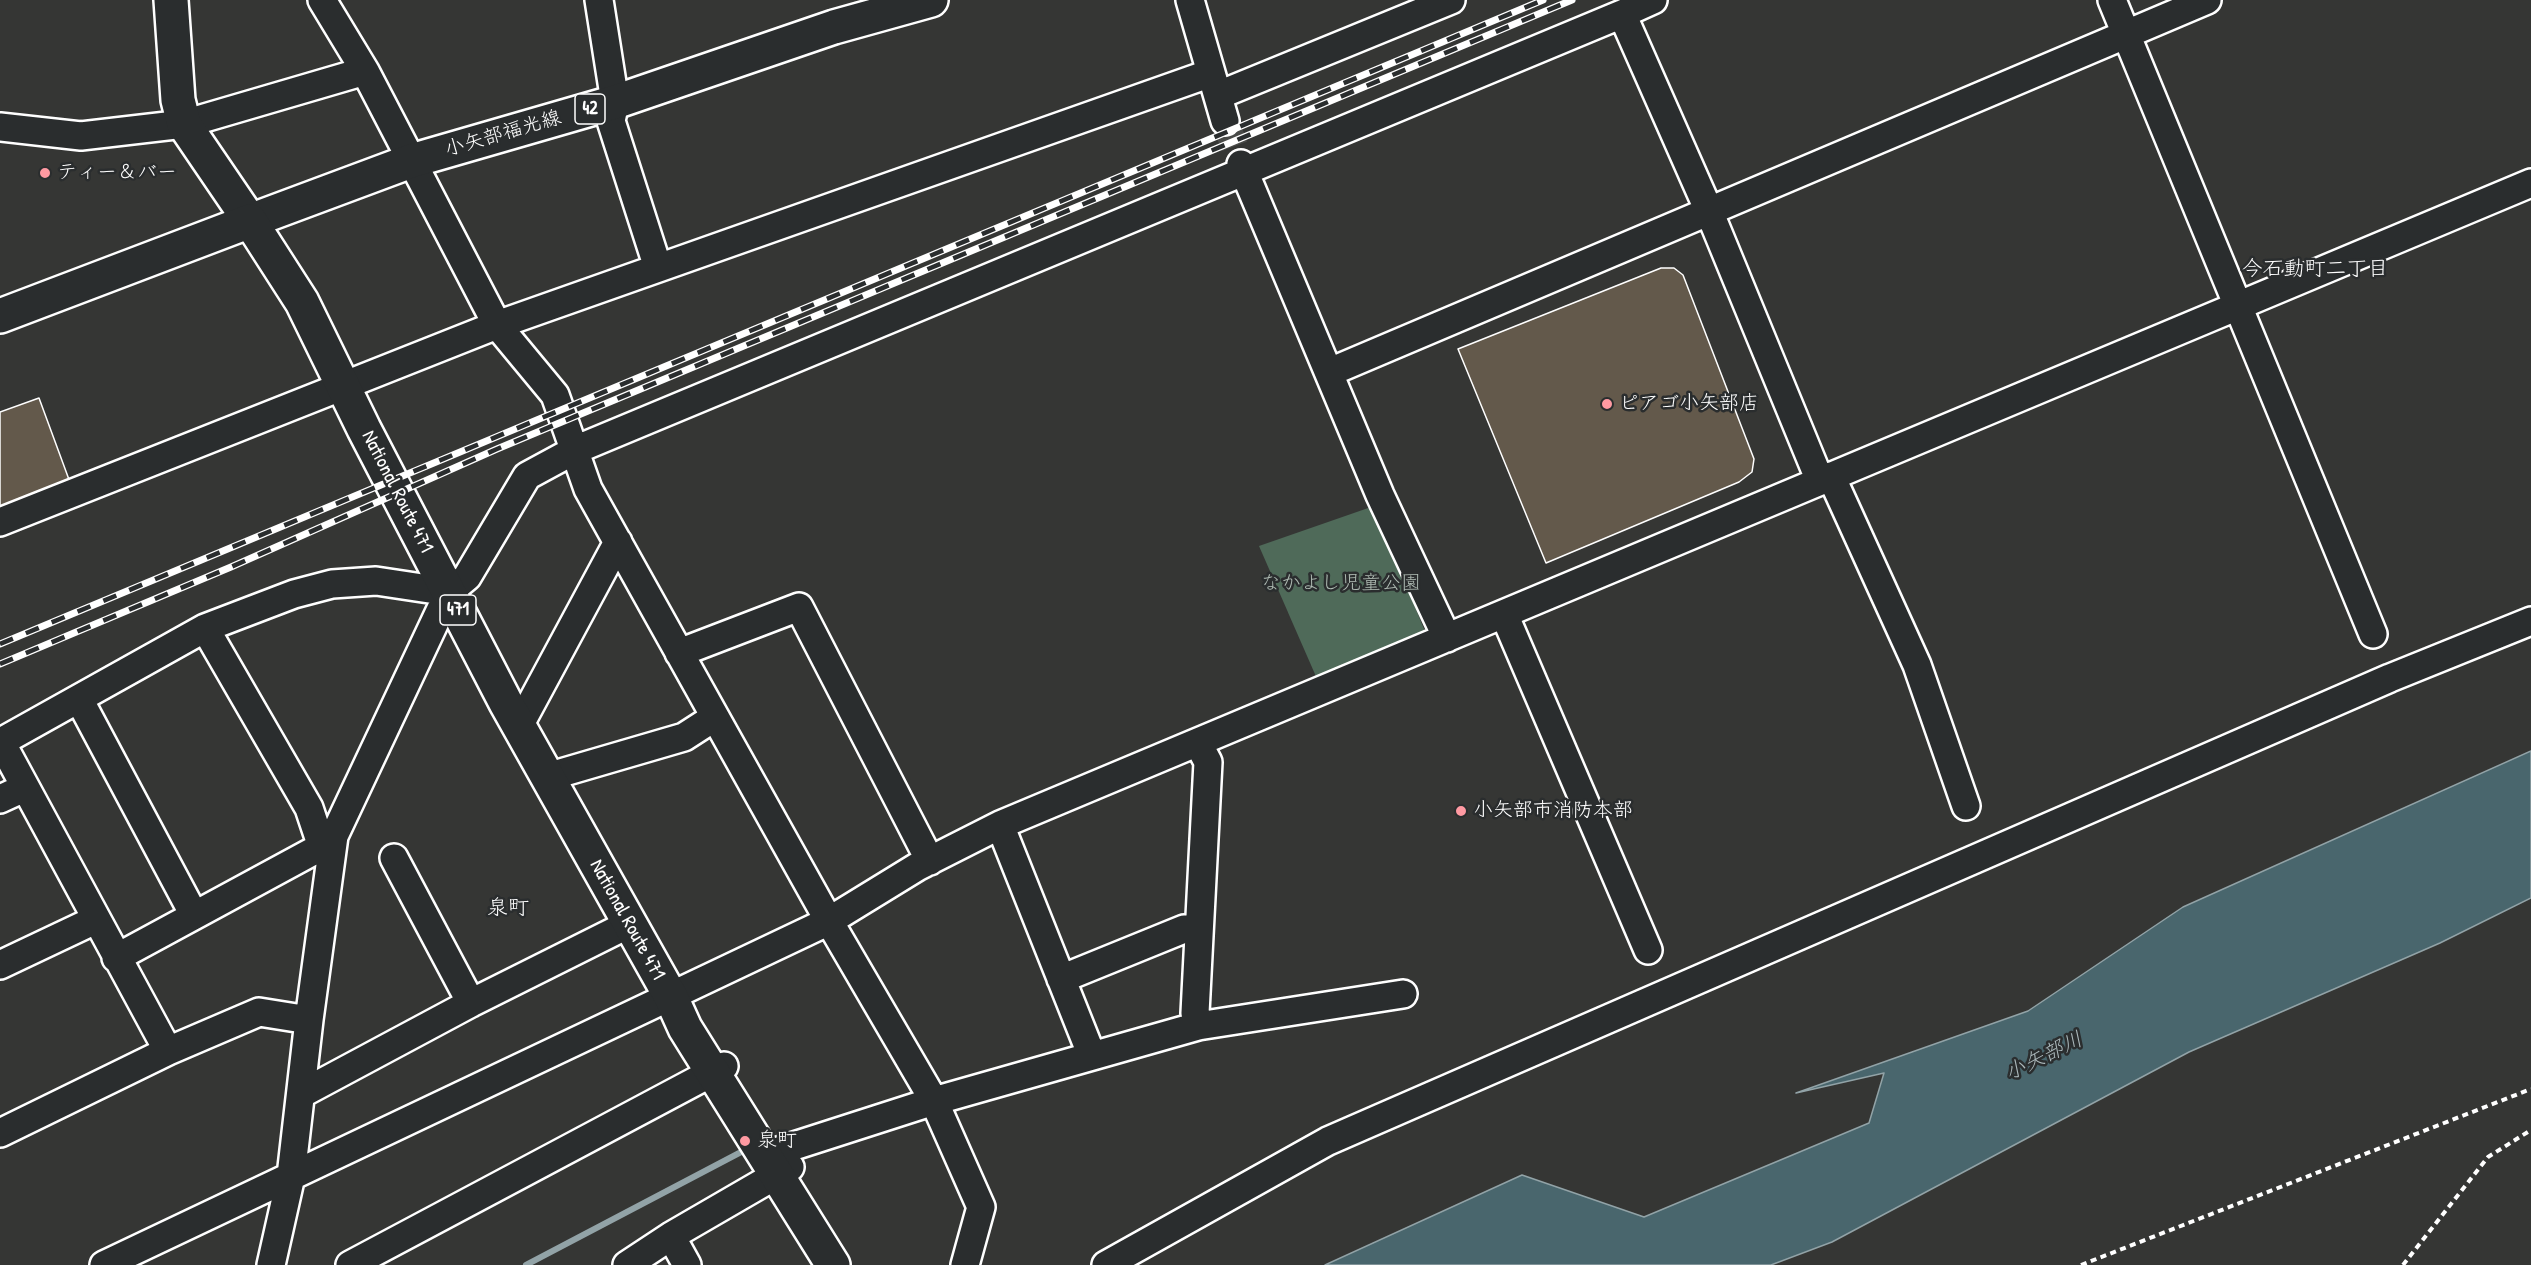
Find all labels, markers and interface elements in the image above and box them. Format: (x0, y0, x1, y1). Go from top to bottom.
road number: 42 (575, 94, 605, 124)
street label: 小矢部福光線 (442, 106, 564, 162)
place label: ティー＆バー (57, 161, 177, 185)
marker: ティー＆バー (38, 166, 52, 180)
district label: 今石動町二丁目 (2242, 256, 2388, 282)
place label: ピアゴ小矢部店 (1619, 392, 1759, 416)
marker: ピアゴ小矢部店 (1600, 397, 1614, 411)
street label: National Route 471 (356, 427, 438, 557)
park label: なかよし児童公園 (1261, 572, 1421, 596)
road number: 471 (440, 595, 476, 625)
place label: 小矢部市消防本部 (1473, 799, 1633, 823)
marker: 小矢部市消防本部 (1454, 804, 1468, 818)
street label: National Route 471 (584, 856, 670, 984)
district label: 泉町 (487, 895, 529, 921)
water label: 小矢部川 (2001, 1027, 2087, 1087)
place label: 泉町 (757, 1129, 797, 1153)
marker: 泉町 (738, 1134, 752, 1148)

